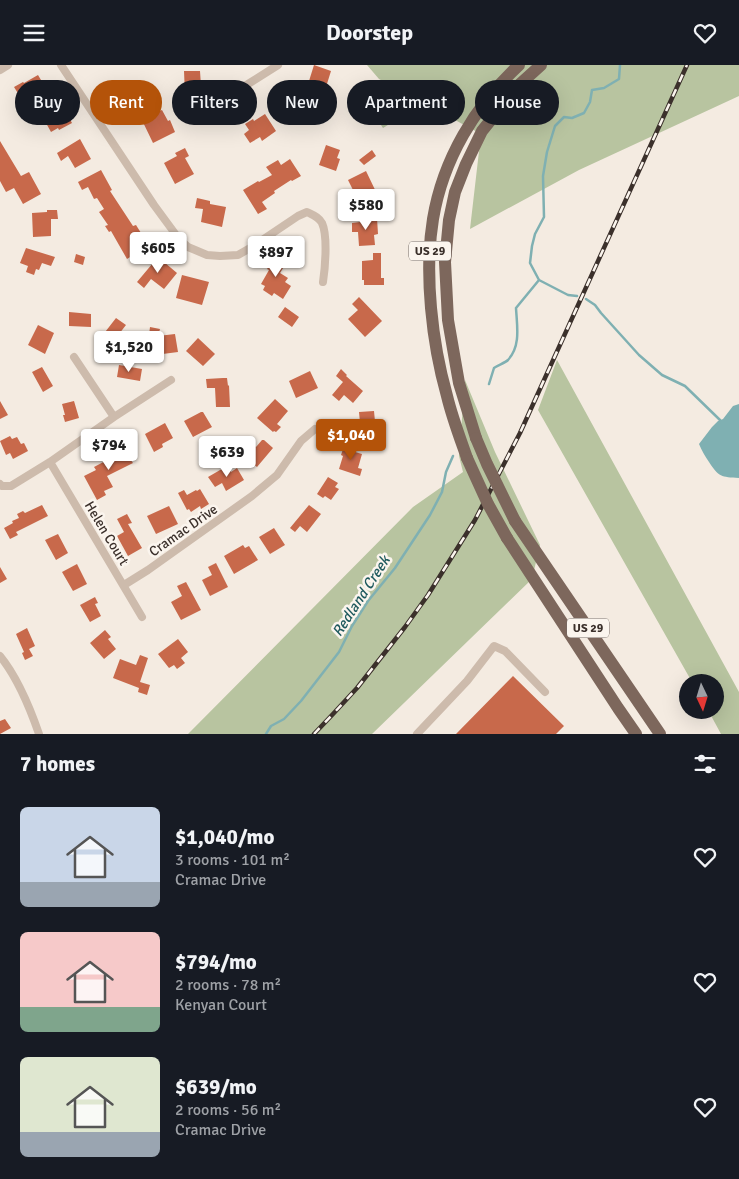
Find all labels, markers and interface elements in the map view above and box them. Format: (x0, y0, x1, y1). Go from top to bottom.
icon: menu (20, 19, 48, 47)
text: Doorstep (326, 19, 413, 46)
icon: heart (691, 19, 719, 47)
chip: Buy (15, 80, 80, 125)
chip: Rent (90, 80, 162, 125)
chip: Filters (172, 80, 257, 125)
chip: New (267, 80, 337, 125)
chip: Apartment (347, 80, 465, 125)
chip: House (475, 80, 559, 125)
pin: $580 (336, 189, 396, 231)
text: $580 (349, 195, 383, 215)
pin: $605 (128, 231, 188, 274)
pin: $897 (246, 235, 306, 278)
text: $605 (141, 238, 175, 258)
text: $897 (259, 242, 293, 262)
road number: US 29 (409, 242, 451, 261)
pin: $1,520 (88, 331, 170, 373)
text: $1,520 (105, 337, 153, 357)
pin: $1,040 (310, 419, 392, 461)
text: $1,040 (327, 425, 375, 445)
pin: $794 (79, 429, 139, 471)
text: $794 (92, 435, 126, 455)
pin: $639 (197, 435, 257, 478)
text: $639 (210, 442, 244, 462)
street label: Helen Court (81, 498, 132, 568)
street label: Cramac Drive (146, 501, 221, 560)
water label: Redland Creek (328, 551, 395, 640)
road number: US 29 (567, 619, 609, 637)
north arrow (679, 674, 724, 719)
map controls (679, 674, 724, 719)
icon: filters (691, 750, 719, 778)
text: 7 homes (20, 751, 95, 777)
text: $1,040/mo (175, 824, 274, 850)
icon: home (60, 827, 120, 887)
icon: heart (691, 843, 719, 871)
text: 3 rooms · 101 m² (175, 850, 290, 870)
text: Cramac Drive (175, 870, 266, 890)
text: $794/mo (175, 949, 257, 975)
icon: home (60, 952, 120, 1012)
icon: heart (691, 968, 719, 996)
text: 2 rooms · 78 m² (175, 975, 281, 995)
text: Kenyan Court (175, 995, 267, 1015)
text: $639/mo (175, 1074, 257, 1100)
icon: home (60, 1077, 120, 1137)
icon: heart (691, 1093, 719, 1121)
text: 2 rooms · 56 m² (175, 1100, 281, 1120)
text: Cramac Drive (175, 1120, 266, 1140)

